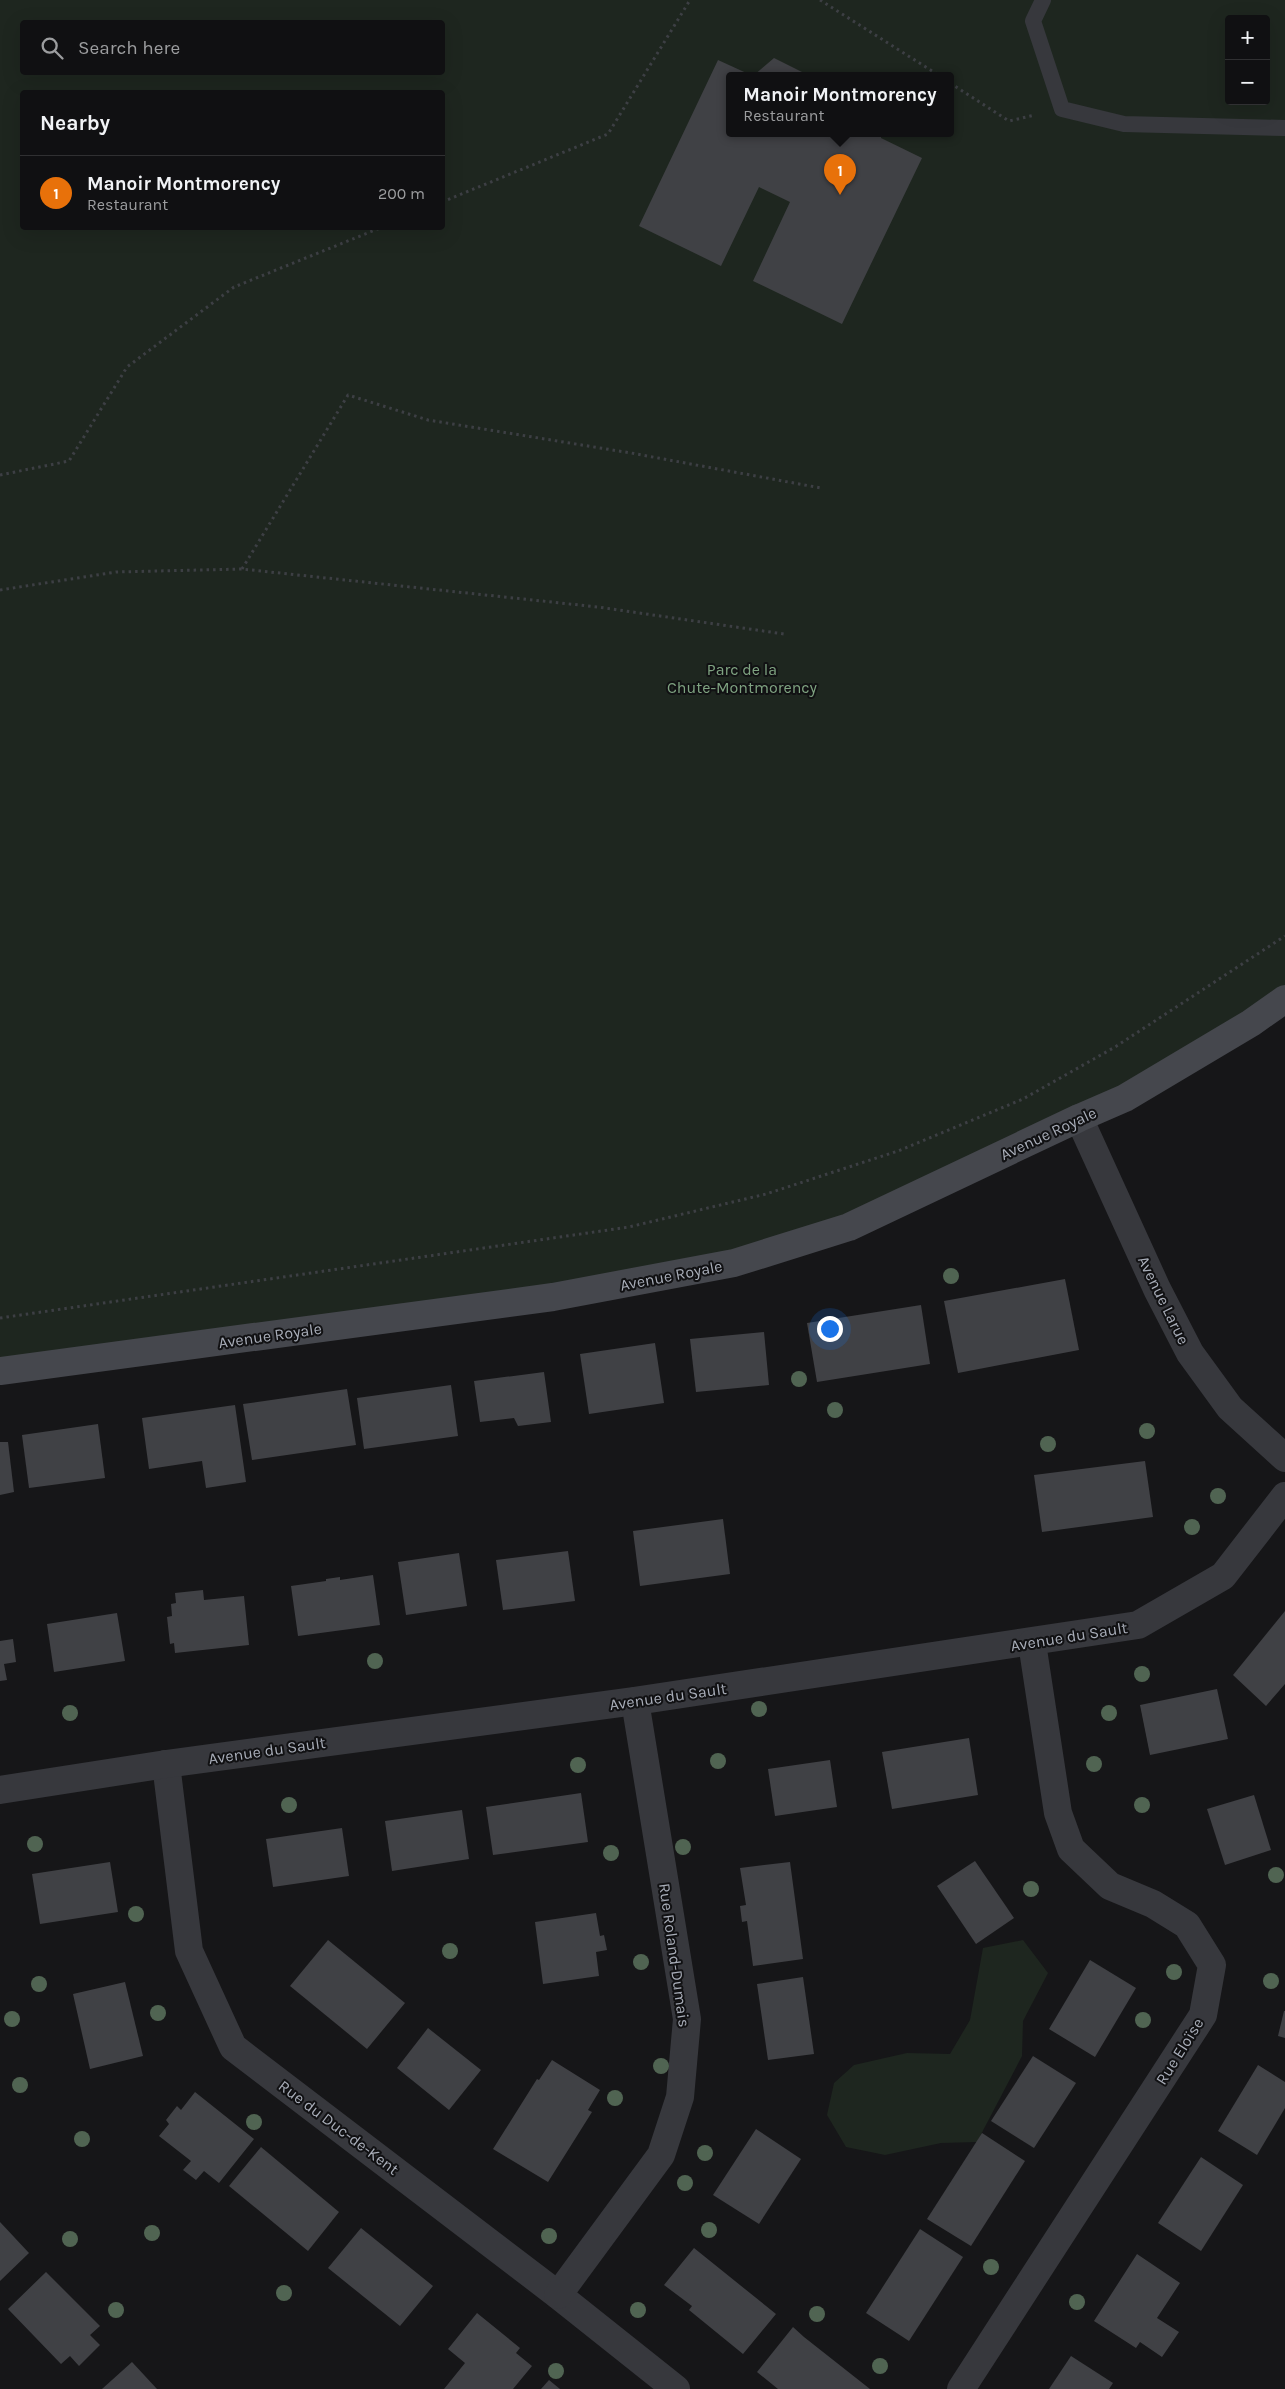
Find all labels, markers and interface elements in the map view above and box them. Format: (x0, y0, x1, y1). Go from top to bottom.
map controls (1225, 15, 1270, 105)
button: + (1225, 15, 1270, 60)
search box (20, 20, 445, 75)
icon: search (38, 34, 66, 62)
text: Search here (78, 37, 180, 59)
button: − (1225, 60, 1270, 105)
popup (726, 72, 954, 137)
text: Manoir Montmorency (743, 84, 937, 106)
text: Restaurant (743, 106, 825, 125)
text: Nearby (40, 111, 110, 135)
pin: 1 (824, 154, 856, 195)
text: Manoir Montmorency (87, 173, 280, 195)
text: 1 (53, 184, 59, 203)
text: 200 m (378, 184, 425, 203)
text: Restaurant (87, 195, 168, 214)
park label: Parc de la Chute-Montmorency (667, 660, 818, 697)
street label: Avenue Royale (997, 1103, 1099, 1164)
street label: Avenue Larue (1134, 1253, 1193, 1348)
street label: Avenue Royale (618, 1256, 724, 1295)
your location (817, 1316, 843, 1342)
street label: Avenue Royale (217, 1319, 323, 1352)
street label: Avenue du Sault (1009, 1618, 1129, 1655)
street label: Avenue du Sault (608, 1679, 728, 1714)
street label: Avenue du Sault (207, 1733, 327, 1768)
street label: Rue Roland-Dumais (655, 1882, 694, 2028)
street label: Rue Eloïse (1151, 2014, 1207, 2088)
street label: Rue du Duc-de-Kent (275, 2076, 402, 2179)

